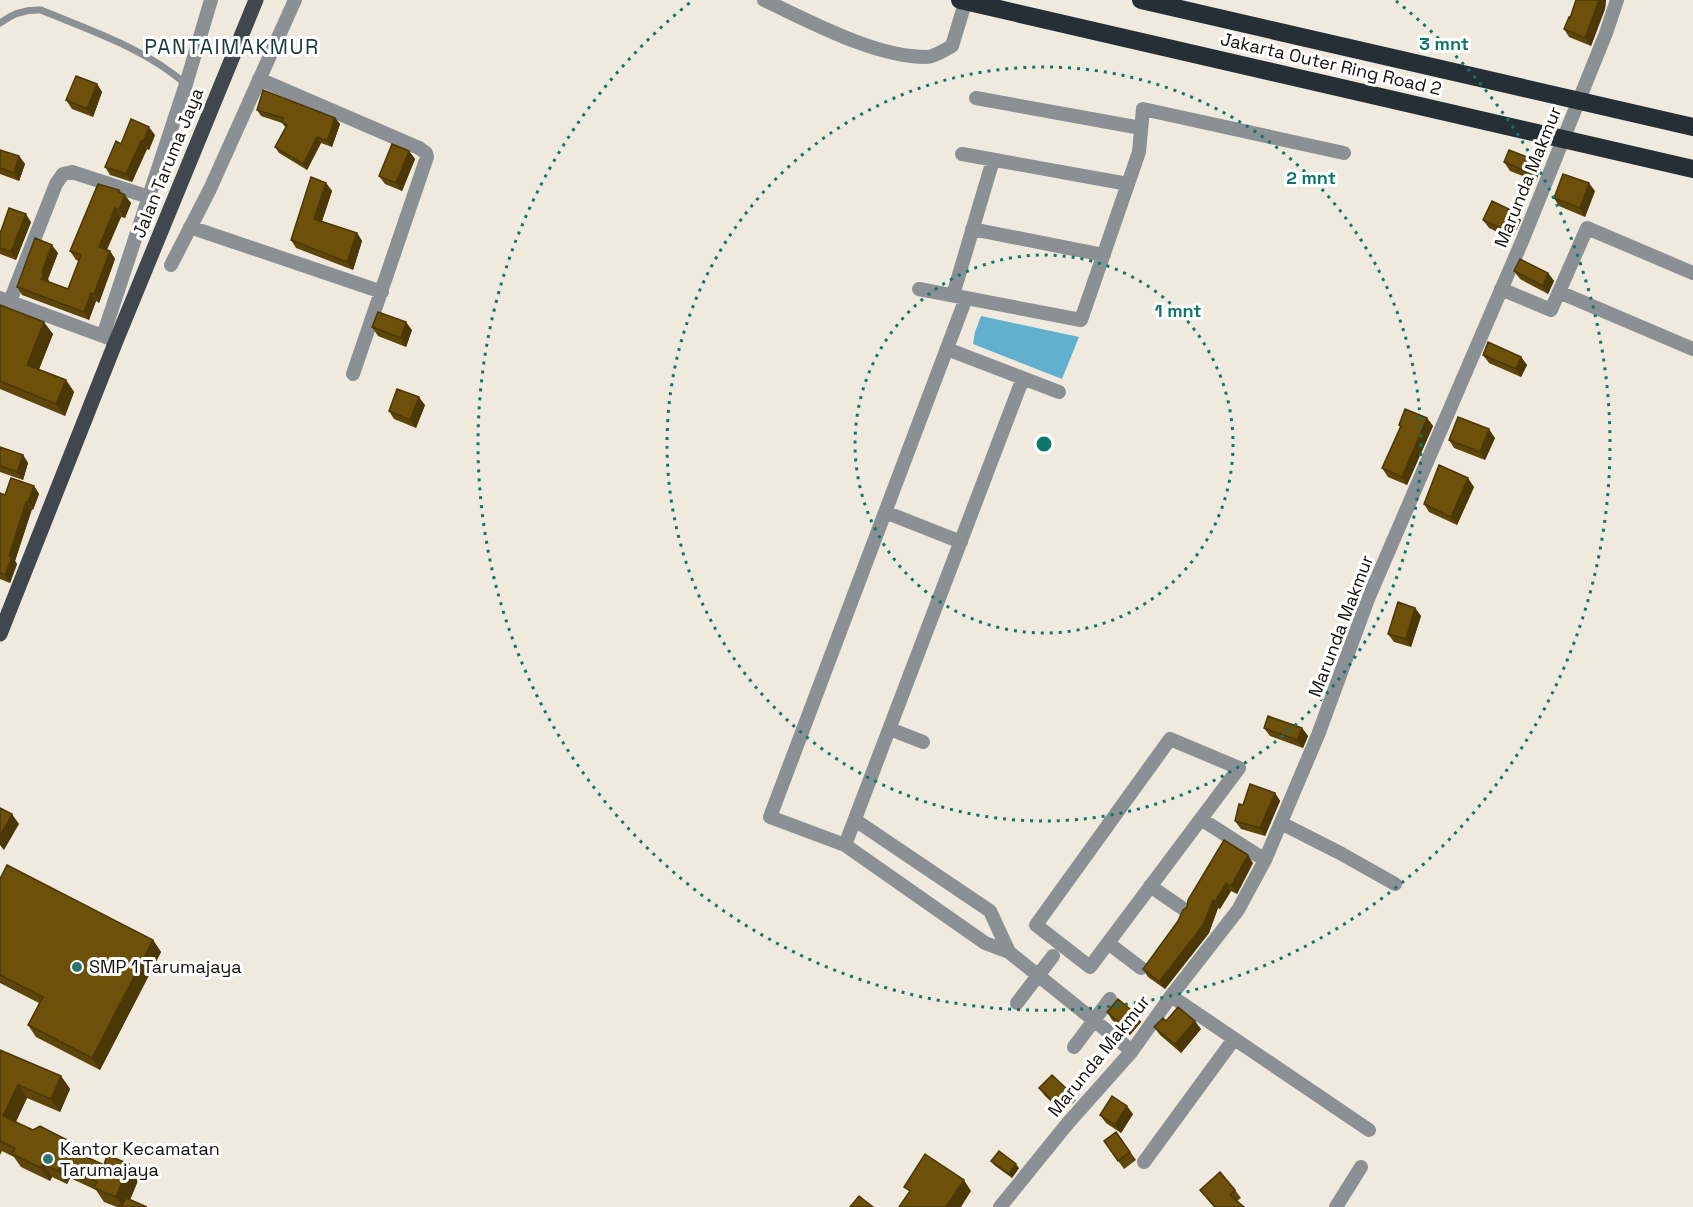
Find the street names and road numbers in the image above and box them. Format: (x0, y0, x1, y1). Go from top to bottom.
street label: Jakarta Outer Ring Road 2 (1218, 27, 1444, 100)
street label: Jalan Taruma Jaya (127, 84, 208, 241)
street label: Marunda Makmur (1489, 103, 1566, 251)
street label: Marunda Makmur (1303, 551, 1378, 700)
street label: Marunda Makmur (1042, 990, 1155, 1121)

